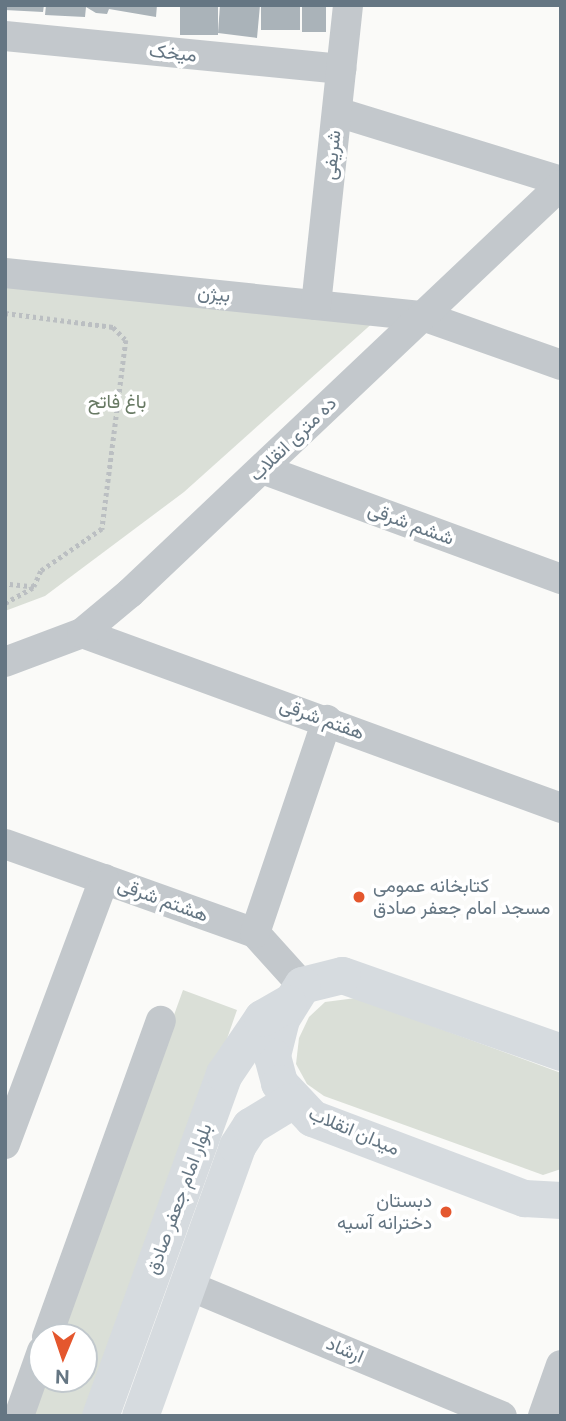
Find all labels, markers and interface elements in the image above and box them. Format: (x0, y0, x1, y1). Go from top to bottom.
street label: میخک (148, 39, 198, 67)
street label: شریفی (318, 129, 346, 181)
street label: بیژن (197, 281, 231, 307)
park label: باغ فاتح (88, 391, 146, 413)
street label: ده متری انقلاب (245, 392, 341, 486)
street label: ششم شرقی (365, 498, 457, 550)
street label: هفتم شرقی (277, 693, 367, 745)
street label: هشتم شرقی (115, 873, 211, 927)
place label: کتابخانه عمومی مسجد امام جعفر صادق (373, 875, 550, 919)
marker: کتابخانه عمومی مسجد امام جعفر صادق (351, 889, 367, 905)
street label: میدان انقلاب (305, 1102, 403, 1160)
street label: بلوار امام جعفر صادق (141, 1120, 217, 1278)
place label: دبستان دخترانه آسیه (337, 1190, 432, 1234)
marker: دبستان دخترانه آسیه (438, 1204, 454, 1220)
north arrow (28, 1323, 98, 1393)
street label: ارشاد (323, 1332, 367, 1368)
text: N (55, 1366, 70, 1388)

